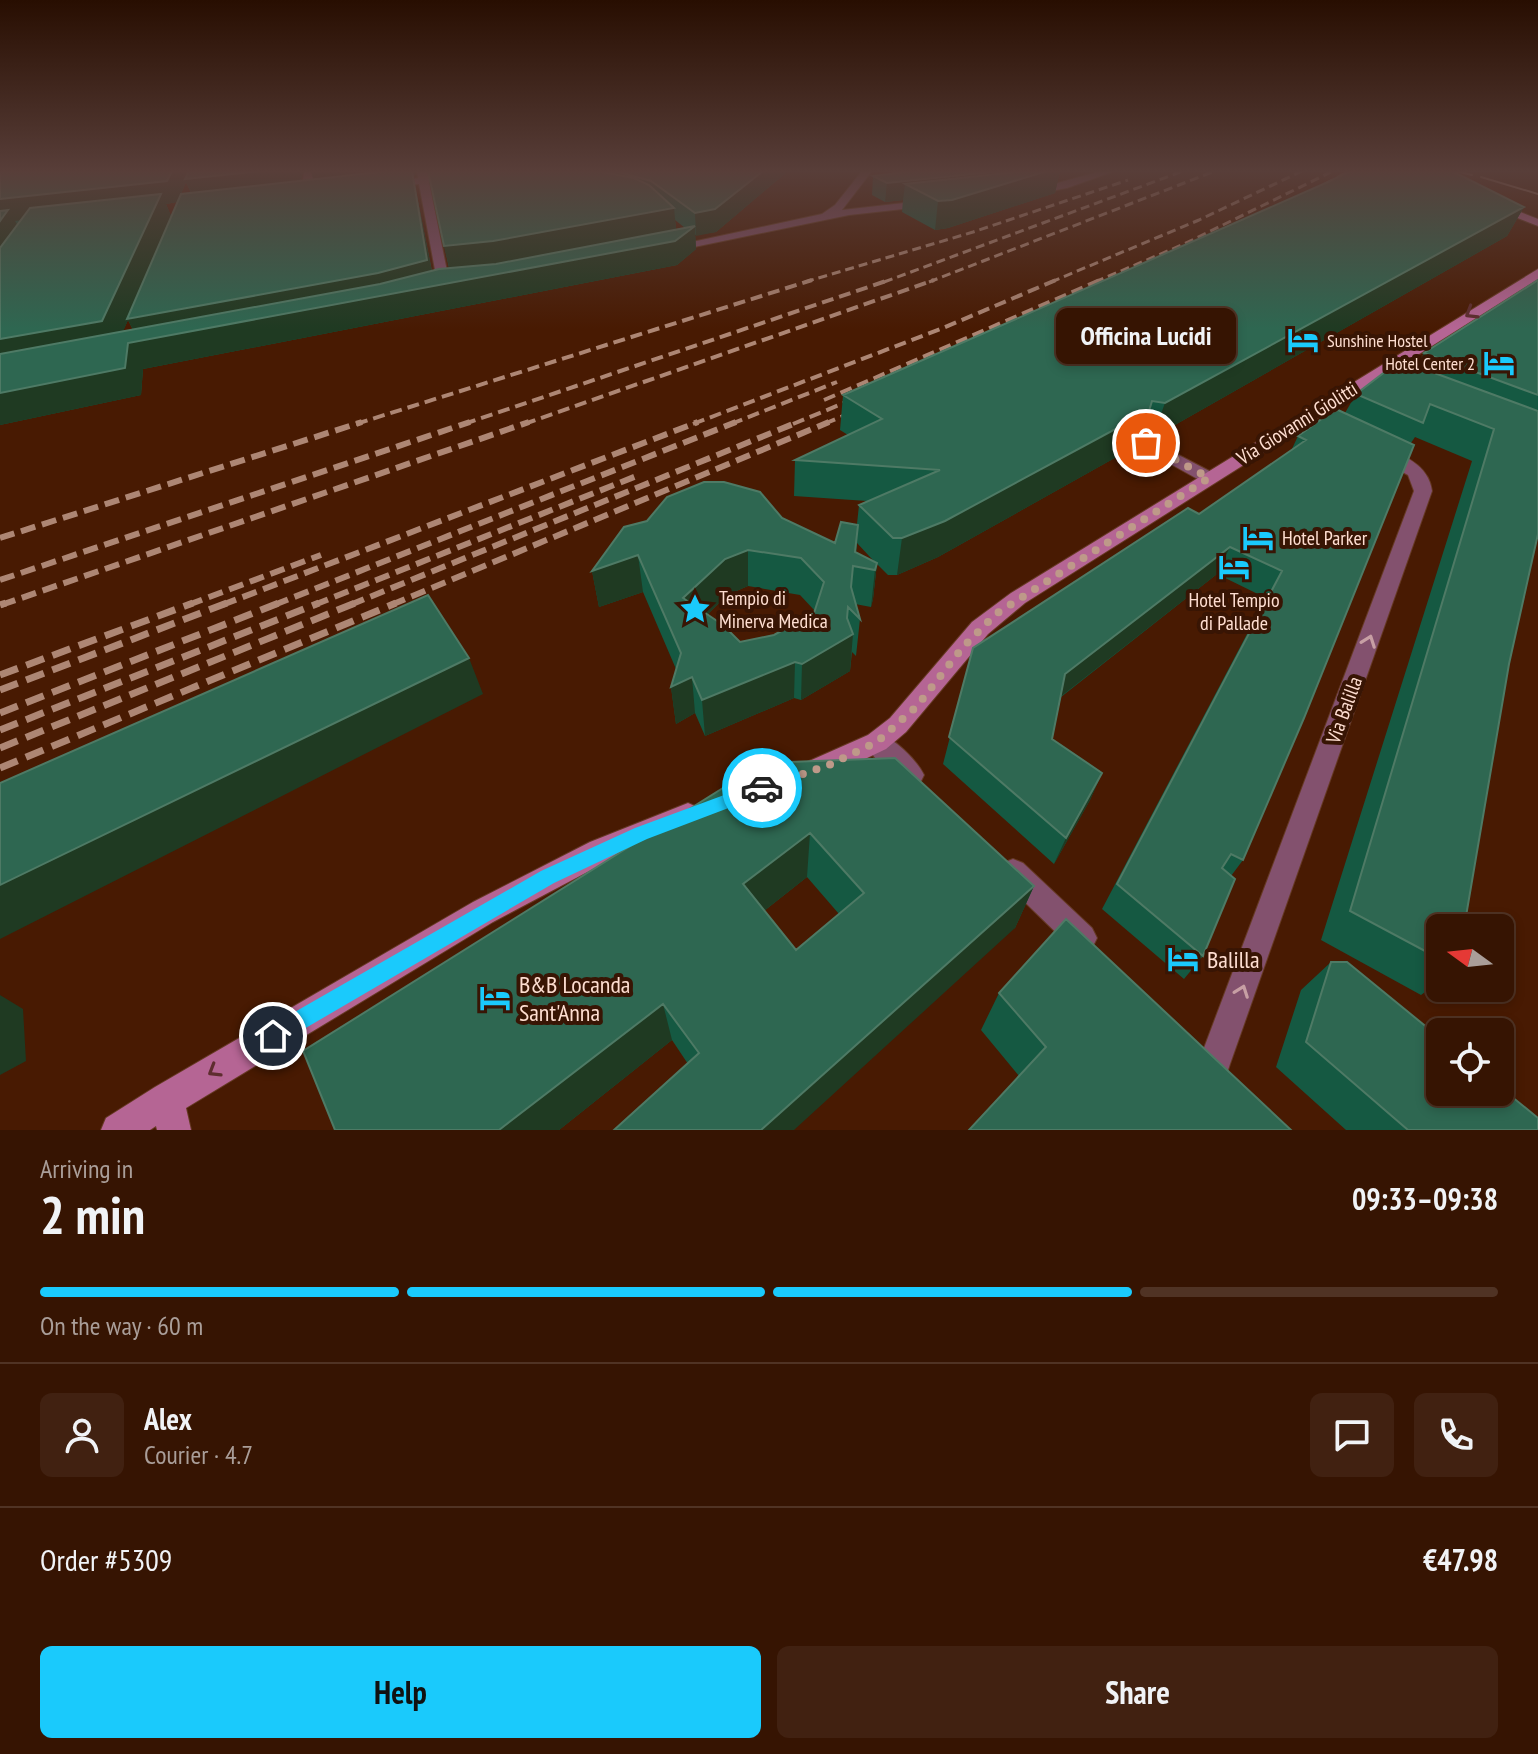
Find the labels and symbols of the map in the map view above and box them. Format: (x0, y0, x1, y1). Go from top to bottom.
one-way arrow (1465, 304, 1480, 319)
callout: Officina Lucidi (1056, 307, 1236, 363)
hotel icon: Sunshine Hostel (1286, 323, 1320, 357)
place label: Sunshine Hostel (1327, 329, 1428, 352)
hotel icon: Hotel Center 2 (1482, 346, 1516, 380)
place label: Hotel Center 2 (1385, 352, 1475, 375)
street label: Via Giovanni Giolitti (1231, 376, 1362, 471)
pin (1112, 409, 1180, 477)
hotel icon: Hotel Parker (1241, 521, 1275, 555)
place label: Hotel Parker (1282, 525, 1368, 551)
hotel icon: Hotel Tempio di Pallade (1217, 550, 1251, 584)
place label: Tempio di Minerva Medica (719, 585, 828, 634)
place label: Hotel Tempio di Pallade (1188, 587, 1280, 636)
place icon: Tempio di Minerva Medica (678, 592, 712, 626)
one-way arrow (1359, 635, 1375, 649)
street label: Via Balilla (1320, 673, 1368, 748)
courier (722, 748, 802, 828)
north arrow (1426, 914, 1514, 1002)
hotel icon: Balilla (1166, 942, 1200, 976)
place label: Balilla (1207, 944, 1260, 975)
place label: B&B Locanda Sant'Anna (519, 969, 630, 1028)
hotel icon: B&B Locanda Sant'Anna (478, 981, 512, 1015)
one-way arrow (1232, 985, 1249, 999)
pin (239, 1002, 307, 1070)
one-way arrow (208, 1061, 223, 1077)

